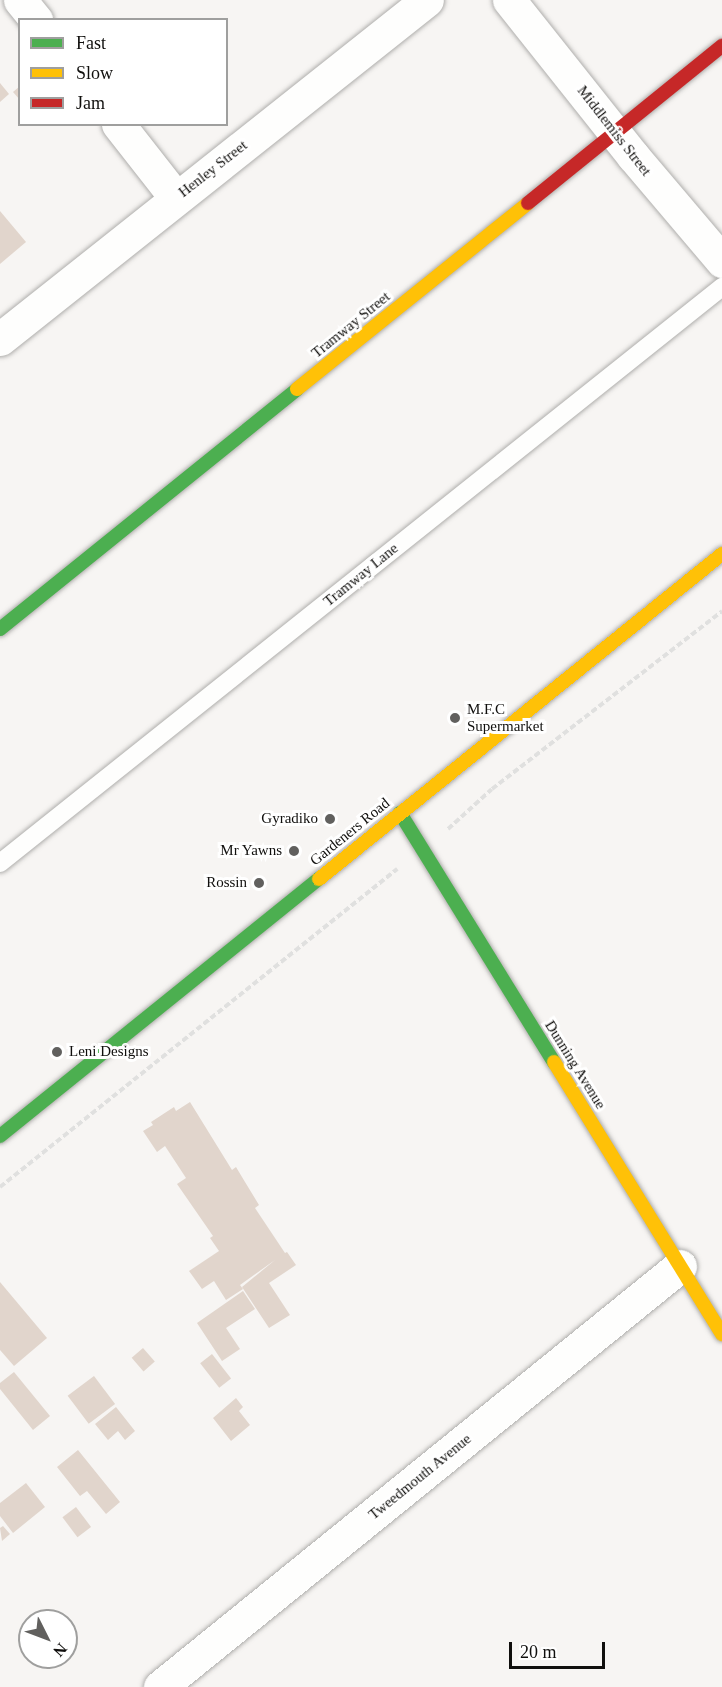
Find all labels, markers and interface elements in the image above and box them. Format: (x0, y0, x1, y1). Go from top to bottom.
legend (18, 18, 228, 126)
text: Fast (76, 33, 106, 53)
text: Slow (76, 63, 113, 83)
street label: Middlemiss Street (573, 82, 655, 180)
text: Jam (76, 93, 105, 113)
street label: Henley Street (175, 137, 251, 201)
street label: Tramway Street (308, 288, 394, 362)
street label: Tramway Lane (320, 539, 402, 611)
place label: M.F.C Supermarket (467, 700, 544, 735)
marker: M.F.C Supermarket (448, 711, 462, 725)
street label: Gardeners Road (307, 794, 393, 870)
place label: Gyradiko (261, 810, 318, 828)
marker: Gyradiko (323, 812, 337, 826)
place label: Mr Yawns (220, 842, 282, 860)
marker: Mr Yawns (287, 844, 301, 858)
place label: Rossin (206, 874, 247, 892)
marker: Rossin (252, 876, 266, 890)
street label: Dunning Avenue (540, 1017, 610, 1113)
place label: Leni Designs (69, 1043, 149, 1061)
marker: Leni Designs (50, 1045, 64, 1059)
street label: Tweedmouth Avenue (365, 1430, 475, 1524)
north arrow (18, 1609, 78, 1669)
scale bar (512, 1630, 608, 1668)
text: N (50, 1640, 70, 1660)
text: 20 m (520, 1642, 557, 1662)

